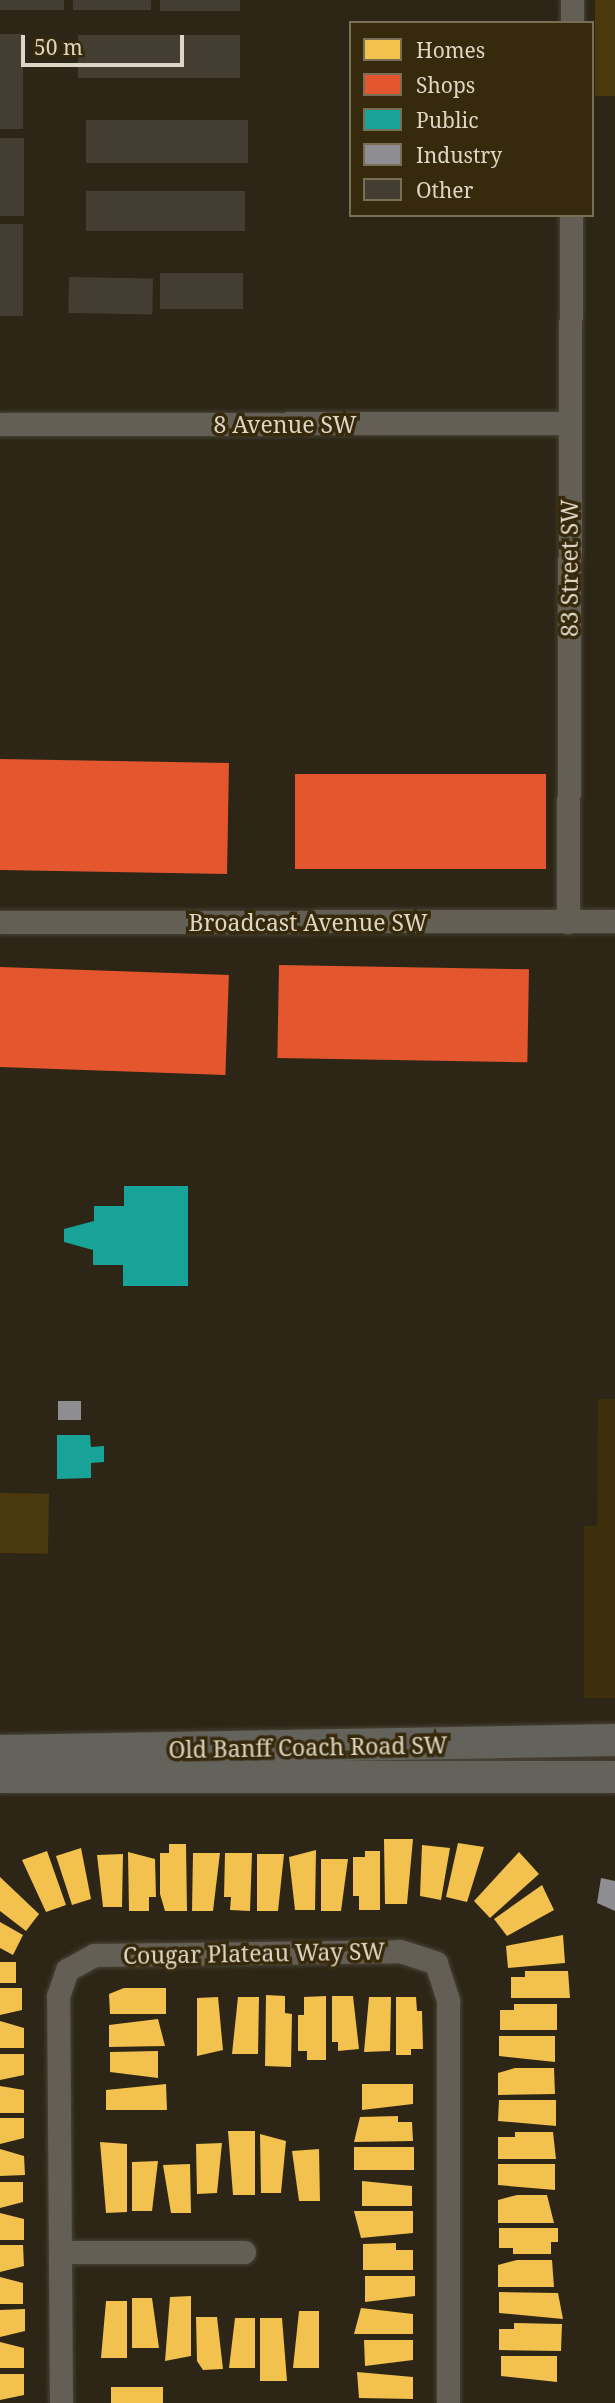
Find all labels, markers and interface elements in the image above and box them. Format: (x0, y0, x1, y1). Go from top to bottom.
scale bar (24, 21, 187, 65)
legend (349, 21, 594, 217)
text: 50 m (34, 33, 83, 61)
text: Homes (416, 36, 485, 64)
text: Shops (416, 71, 475, 99)
text: Public (416, 106, 478, 134)
text: Industry (416, 141, 502, 169)
text: Other (416, 176, 473, 204)
street label: 8 Avenue SW (213, 410, 357, 438)
street label: 83 Street SW (555, 499, 583, 637)
street label: Broadcast Avenue SW (188, 908, 428, 936)
street label: Old Banff Coach Road SW (168, 1731, 448, 1763)
street label: Cougar Plateau Way SW (123, 1937, 385, 1969)

